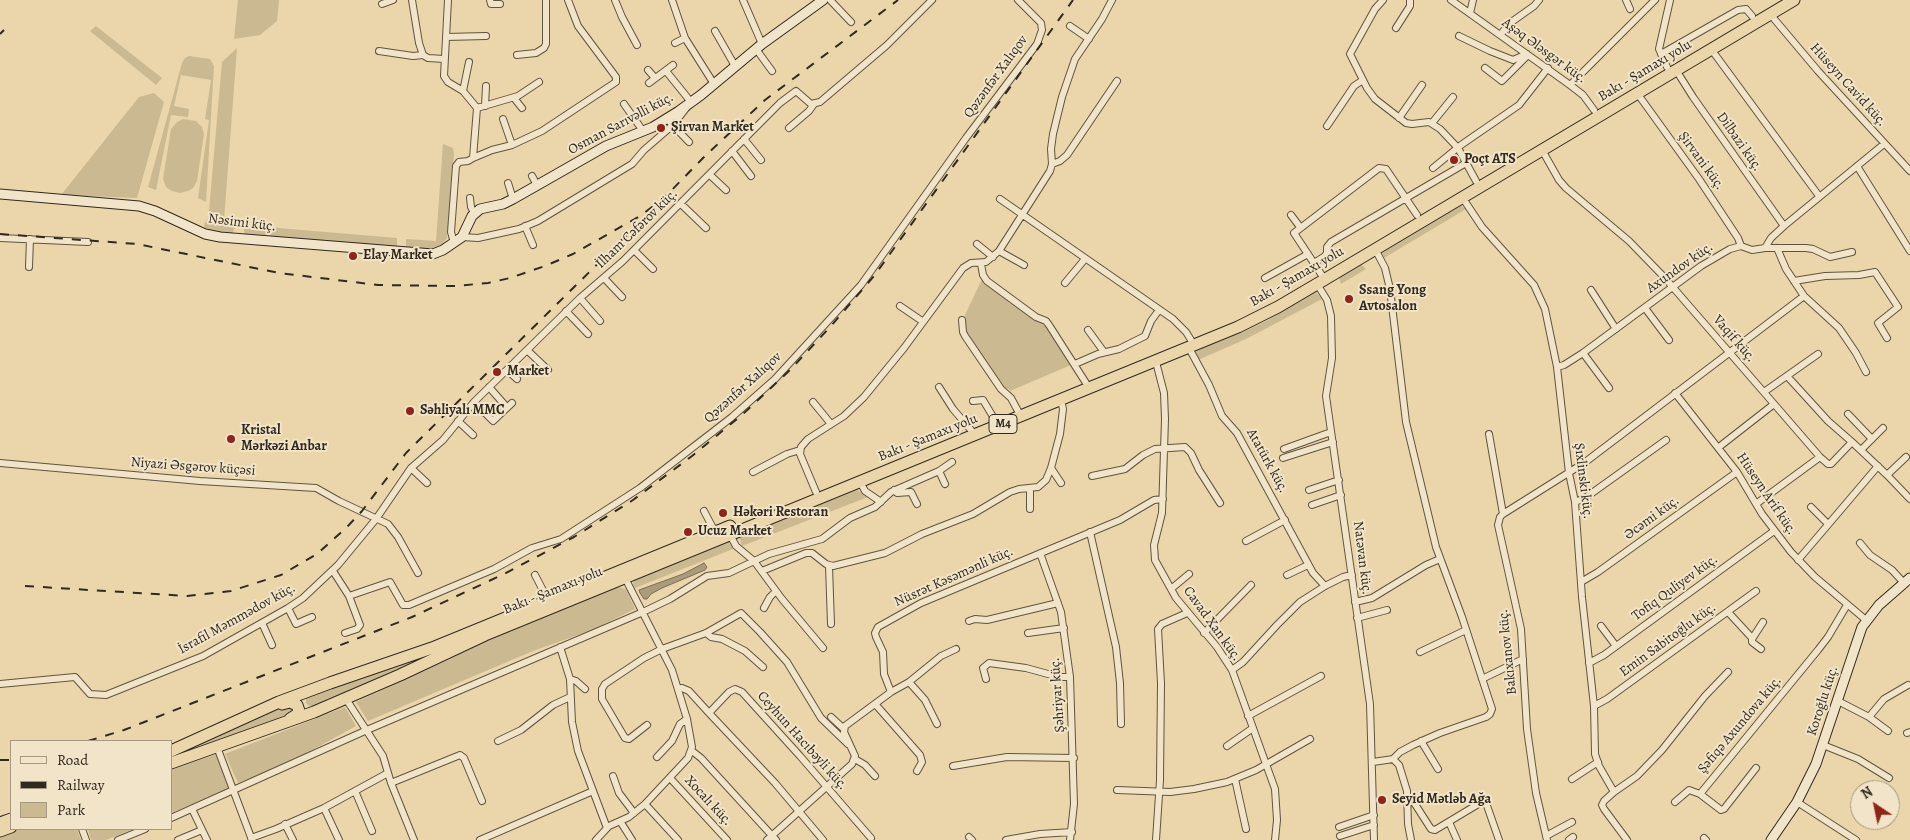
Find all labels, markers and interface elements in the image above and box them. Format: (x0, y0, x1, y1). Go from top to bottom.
street label: Aşəq Ələsgər küç. (1498, 15, 1590, 87)
street label: Qəzənfər Xalıqov (960, 32, 1032, 122)
street label: Bakı - Şamaxı yolu (1595, 37, 1695, 105)
street label: Hüseyn Cavid küç. (1806, 40, 1890, 130)
street label: Osman Sarıvəlli küç. (565, 89, 677, 159)
street label: Dilbazi küç. (1713, 109, 1765, 175)
place label: Şirvan Market (671, 120, 754, 136)
marker: Şirvan Market (655, 122, 667, 134)
street label: Şirvani küç. (1674, 129, 1728, 193)
place label: Poçt ATS (1464, 152, 1516, 168)
marker: Poçt ATS (1448, 154, 1460, 166)
street label: İlham Cəfərov küç. (592, 186, 682, 272)
street label: Nəsimi küç. (207, 210, 277, 236)
street label: Axundov küç. (1643, 239, 1717, 297)
street label: Bakı - Şamaxı yolu (1247, 243, 1347, 311)
place label: Elay Market (363, 248, 433, 264)
marker: Elay Market (347, 250, 359, 262)
place label: Ssang Yong Avtosalon (1359, 283, 1426, 316)
marker: Ssang Yong Avtosalon (1343, 293, 1355, 305)
street label: Vaqif küç. (1709, 312, 1759, 366)
street label: Qəzənfər Xalıqov (701, 349, 785, 427)
place label: Market (507, 364, 549, 380)
marker: Market (491, 366, 503, 378)
place label: Səhliyalı MMC (420, 403, 505, 419)
marker: Səhliyalı MMC (404, 405, 416, 417)
street label: Bakı - Şamaxı yolu (876, 410, 980, 466)
road number: M4 (989, 414, 1017, 434)
place label: Kristal Mərkəzi Anbar (241, 423, 327, 456)
street label: Atatürk küç. (1242, 426, 1292, 496)
marker: Kristal Mərkəzi Anbar (225, 433, 237, 445)
street label: Şıxlinski küç. (1570, 442, 1596, 520)
street label: Hüseyn Arif küç. (1732, 450, 1800, 538)
street label: Niyazi Əsgərov küçəsi (130, 454, 256, 480)
street label: Əcəmi küç. (1621, 492, 1683, 544)
place label: Həkəri Restoran (733, 505, 828, 521)
marker: Həkəri Restoran (717, 507, 729, 519)
street label: Natəvan küç. (1349, 520, 1375, 596)
place label: Ucuz Market (698, 524, 772, 540)
marker: Ucuz Market (682, 526, 694, 538)
street label: Nüsrət Kəsəmənli küç. (892, 543, 1016, 611)
street label: Tofiq Quliyev küç. (1629, 551, 1721, 625)
street label: Bakı - Şamaxı yolu (501, 563, 605, 619)
street label: İsrafil Məmmədov küç. (175, 580, 299, 658)
street label: Cavad Xan küç. (1179, 583, 1245, 665)
street label: Emin Sabitoğlu küç. (1616, 599, 1720, 681)
street label: Bakıxanov küç. (1495, 608, 1521, 696)
street label: Şəhriyar küç. (1047, 657, 1069, 733)
street label: Koroğlu küç. (1804, 664, 1842, 738)
street label: Şəfiqə Axundova küç. (1694, 673, 1786, 777)
street label: Ceyhun Hacıbəyli küç. (753, 688, 851, 794)
legend (10, 740, 172, 830)
text: Road (57, 750, 88, 770)
street label: Xocalı küç. (681, 772, 735, 830)
text: Railway (57, 775, 104, 795)
north arrow (1850, 780, 1900, 830)
text: N (1857, 782, 1876, 804)
place label: Seyid Mətləb Ağa (1392, 792, 1491, 808)
marker: Seyid Mətləb Ağa (1376, 794, 1388, 806)
text: Park (57, 800, 85, 820)

